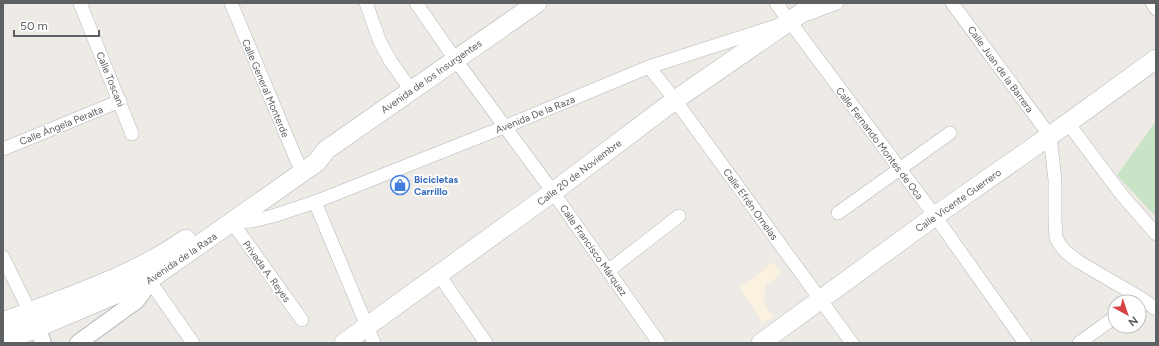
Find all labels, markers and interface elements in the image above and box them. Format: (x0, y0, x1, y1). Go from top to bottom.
scale bar (14, 12, 99, 38)
text: 50 m (20, 19, 48, 33)
street label: Calle Juan de la Barrera (965, 23, 1036, 115)
street label: Avenida de los Insurgentes (378, 36, 484, 116)
street label: Calle General Monterde (239, 37, 292, 140)
street label: Calle Toscani (94, 50, 128, 109)
street label: Calle Fernando Montes de Oca (833, 84, 926, 202)
street label: Avenida De la Raza (494, 93, 577, 136)
street label: Calle Ángela Peralta (18, 103, 105, 148)
street label: Calle 20 de Noviembre (534, 136, 625, 208)
street label: Calle Efrén Ornelas (720, 166, 781, 243)
street label: Calle Vicente Guerrero (913, 166, 1004, 235)
place label: Bicicletas Carrillo (414, 173, 459, 198)
shop icon: Bicicletas Carrillo (389, 174, 411, 196)
street label: Calle Francisco Márquez (557, 202, 630, 299)
street label: Avenida de la Raza (143, 230, 220, 287)
street label: Privada A. Reyes (240, 238, 294, 305)
north arrow (1107, 294, 1147, 334)
text: N (1126, 314, 1141, 329)

